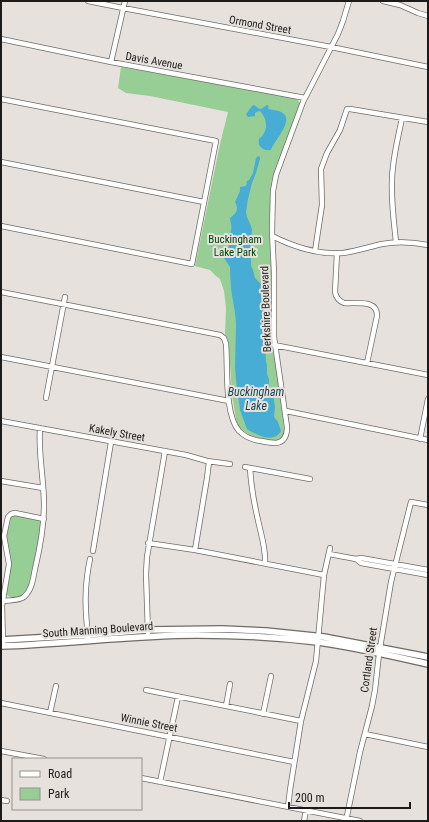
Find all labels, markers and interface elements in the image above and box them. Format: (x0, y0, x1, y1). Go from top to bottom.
street label: Ormond Street (228, 13, 292, 37)
street label: Davis Avenue (124, 50, 184, 72)
park label: Buckingham Lake Park (208, 233, 262, 259)
street label: Berkshire Boulevard (258, 266, 274, 352)
water label: Buckingham Lake (228, 385, 285, 413)
street label: Kakely Street (88, 422, 146, 444)
street label: South Manning Boulevard (42, 620, 154, 640)
street label: Cortland Street (358, 627, 380, 693)
street label: Winnie Street (120, 711, 178, 735)
legend (12, 758, 142, 810)
text: Road (48, 767, 72, 781)
scale bar (289, 784, 410, 810)
text: Park (48, 787, 70, 801)
text: 200 m (295, 791, 325, 805)

